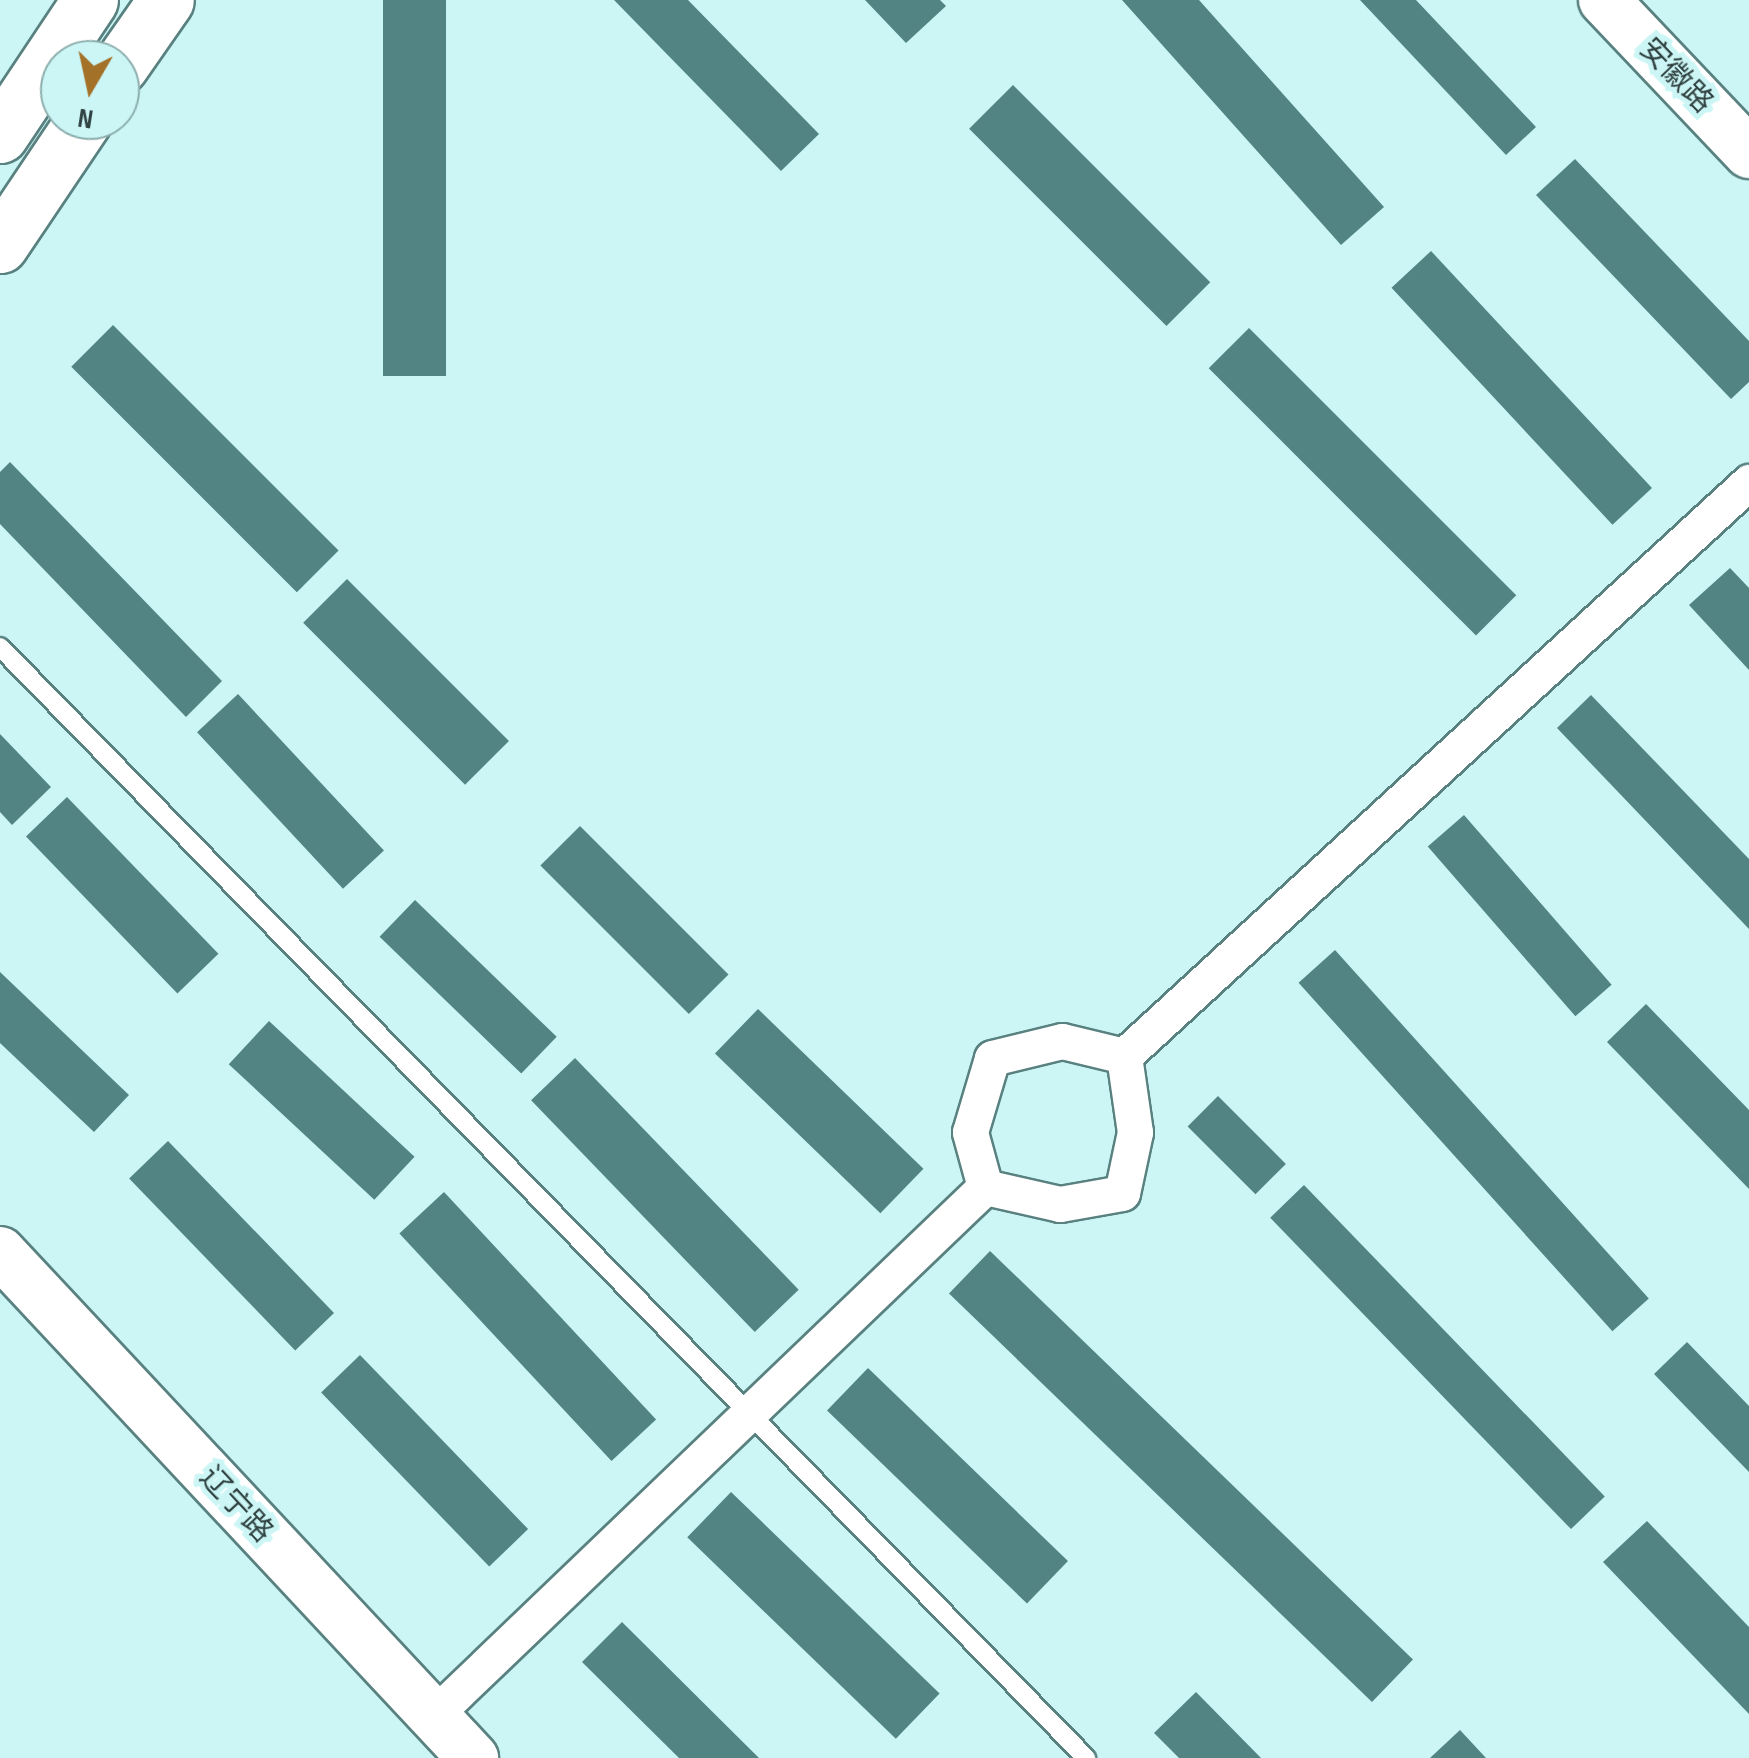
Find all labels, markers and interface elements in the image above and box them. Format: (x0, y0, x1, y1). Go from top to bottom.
street label: 安徽路 (1632, 31, 1720, 121)
north arrow (40, 40, 140, 140)
text: N (76, 101, 96, 136)
street label: 辽宁路 (192, 1460, 280, 1550)

